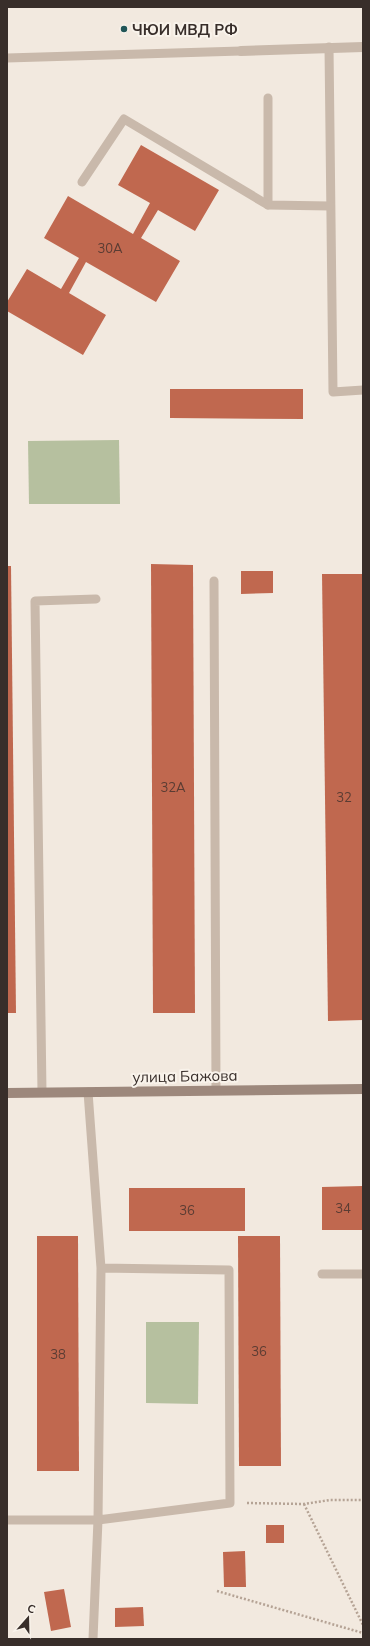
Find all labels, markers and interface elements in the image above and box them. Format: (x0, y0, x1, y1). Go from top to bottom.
place label: ЧЮИ МВД РФ (132, 20, 238, 39)
marker: ЧЮИ МВД РФ (119, 24, 129, 34)
house number: 30А (97, 240, 123, 256)
house number: 32А (160, 779, 186, 795)
house number: 32 (336, 789, 352, 805)
street label: улица Бажова (132, 1066, 238, 1086)
house number: 34 (335, 1200, 351, 1216)
house number: 36 (179, 1202, 195, 1218)
house number: 36 (251, 1343, 267, 1359)
house number: 38 (50, 1346, 66, 1362)
north arrow (8, 1598, 48, 1638)
text: С (25, 1601, 38, 1617)

